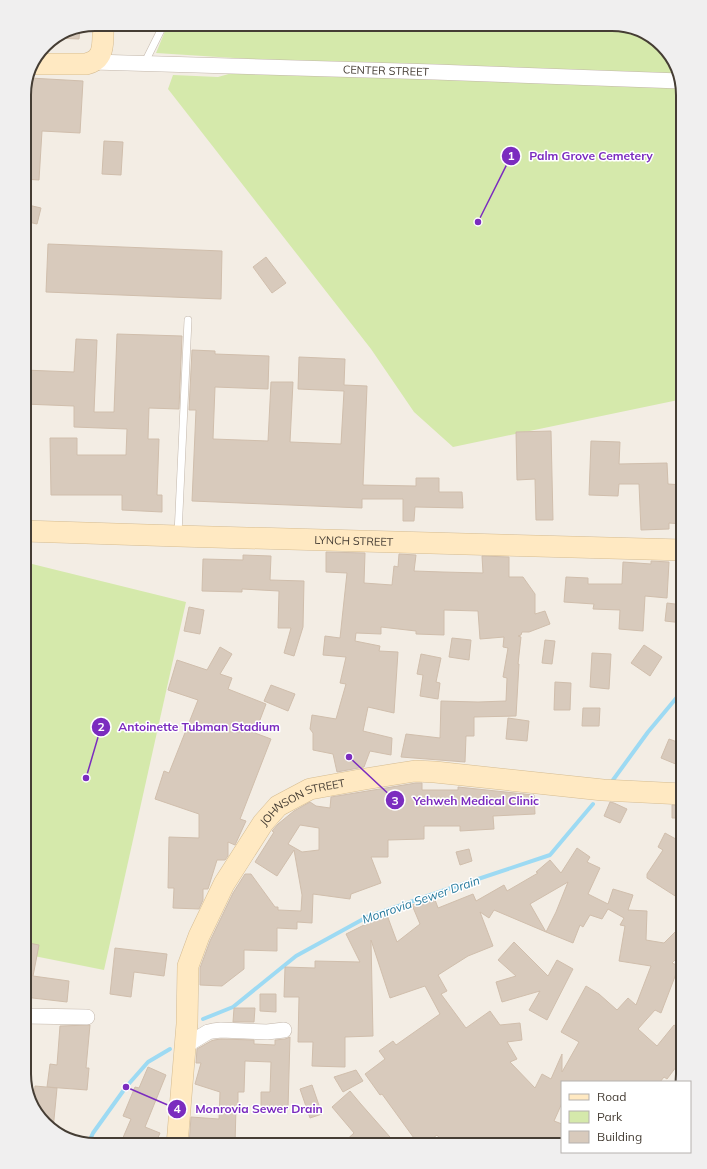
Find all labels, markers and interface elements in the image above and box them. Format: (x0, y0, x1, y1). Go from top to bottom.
street label: CENTER STREET (343, 62, 430, 79)
callout: Palm Grove Cemetery (501, 144, 661, 168)
text: 1 (507, 148, 515, 163)
text: Palm Grove Cemetery (529, 148, 653, 163)
street label: LYNCH STREET (314, 533, 394, 549)
callout: Antoinette Tubman Stadium (91, 715, 288, 739)
text: 2 (97, 719, 105, 734)
text: Antoinette Tubman Stadium (118, 719, 280, 734)
street label: JOHNSON STREET (257, 776, 346, 829)
callout: Yehweh Medical Clinic (385, 788, 547, 812)
text: 3 (391, 793, 399, 808)
text: Yehweh Medical Clinic (412, 793, 539, 808)
water label: Monrovia Sewer Drain (360, 872, 482, 927)
legend (561, 1081, 691, 1153)
text: Road (597, 1089, 626, 1104)
callout: Monrovia Sewer Drain (167, 1097, 331, 1121)
text: 4 (173, 1101, 181, 1116)
text: Monrovia Sewer Drain (195, 1101, 323, 1116)
text: Park (597, 1109, 623, 1124)
text: Building (597, 1129, 642, 1144)

